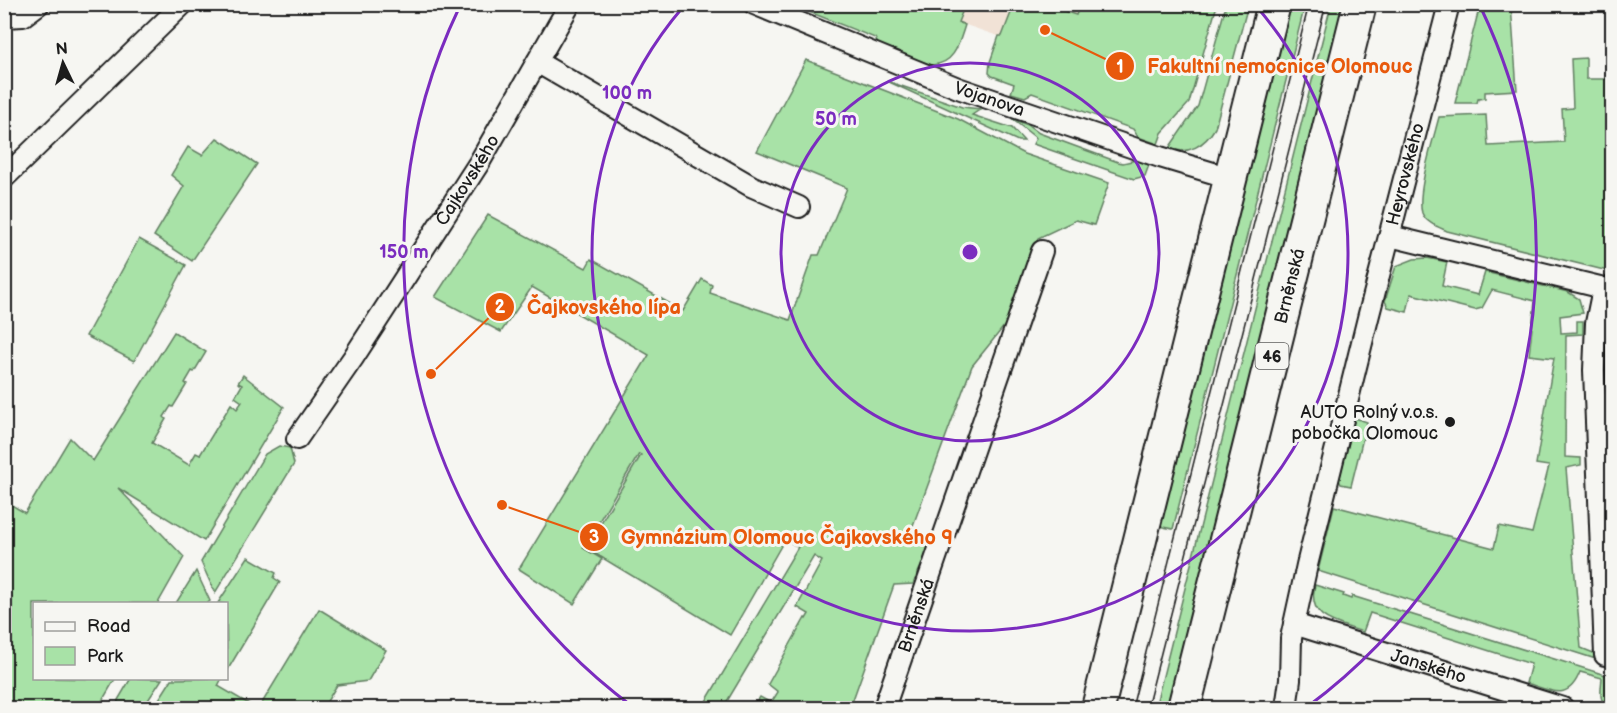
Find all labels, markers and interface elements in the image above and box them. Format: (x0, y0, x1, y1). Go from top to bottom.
north arrow (33, 33, 93, 93)
text: N (55, 40, 69, 60)
callout: Fakultní nemocnice Olomouc (1105, 47, 1424, 85)
text: Fakultní nemocnice Olomouc (1147, 55, 1413, 79)
text: 1 (1116, 57, 1124, 78)
street label: Vojanova (951, 78, 1027, 121)
text: 100 m (602, 83, 652, 104)
text: 50 m (815, 109, 857, 130)
street label: Heyrovského (1382, 121, 1429, 228)
street label: Čajkovského (430, 131, 504, 230)
text: 150 m (379, 242, 429, 263)
centre of rings (960, 242, 980, 262)
street label: Brněnská (1270, 246, 1309, 326)
callout: Čajkovského lípa (485, 288, 693, 326)
text: Čajkovského lípa (527, 294, 681, 320)
text: 2 (495, 297, 506, 318)
road number: 46 (1256, 343, 1288, 369)
place label: AUTO Rolný v.o.s. pobočka Olomouc (1291, 402, 1438, 444)
marker: AUTO Rolný v.o.s. pobočka Olomouc (1443, 415, 1457, 429)
callout: Gymnázium Olomouc Čajkovského 9 (579, 518, 965, 556)
text: Gymnázium Olomouc Čajkovského 9 (621, 524, 953, 550)
text: 3 (589, 527, 599, 548)
street label: Brněnská (894, 576, 939, 655)
legend (33, 602, 228, 680)
text: Road (87, 616, 131, 637)
street label: Janského (1388, 645, 1469, 688)
text: Park (87, 646, 123, 667)

